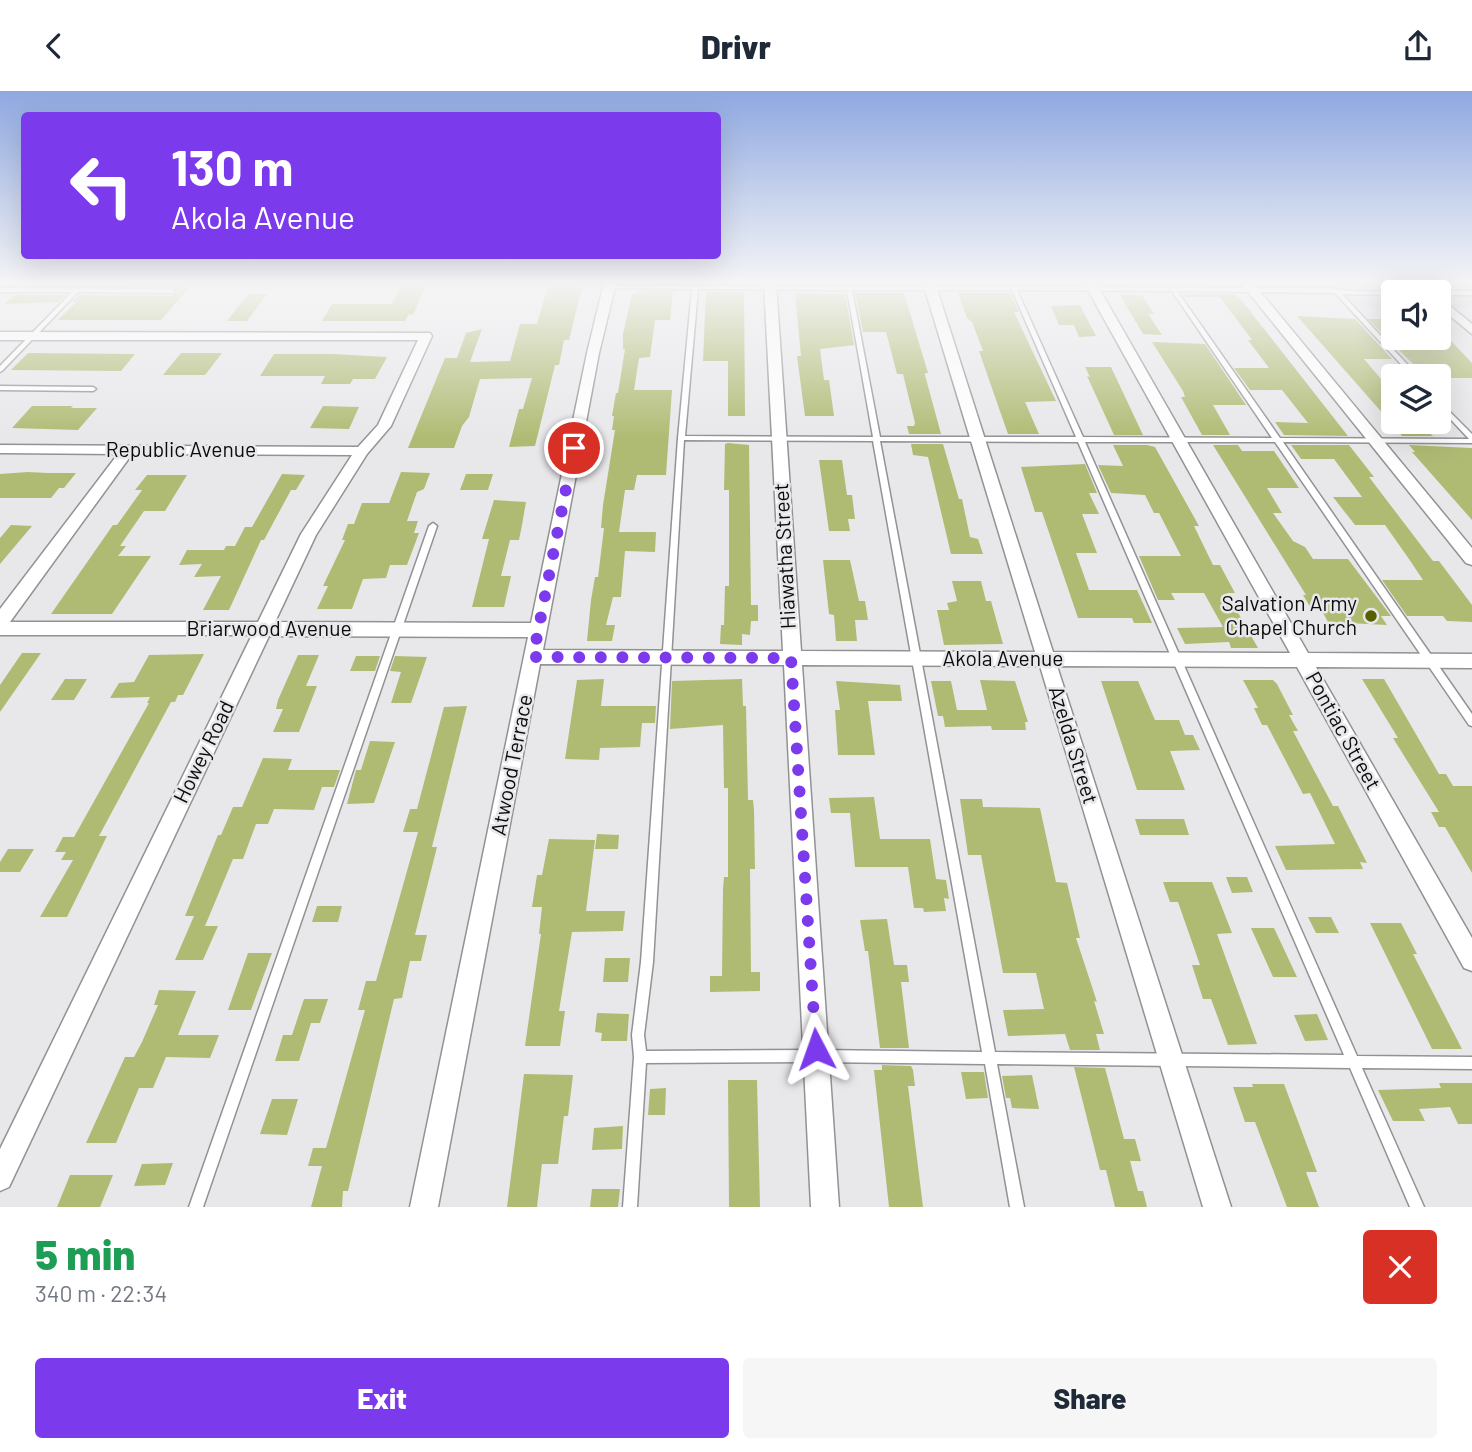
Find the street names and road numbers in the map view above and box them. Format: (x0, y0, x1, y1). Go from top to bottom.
street label: Republic Avenue (106, 436, 256, 461)
street label: Hiawatha Street (767, 482, 800, 630)
street label: Briarwood Avenue (186, 615, 352, 640)
street label: Akola Avenue (943, 645, 1063, 670)
street label: Pontiac Street (1302, 667, 1387, 794)
street label: Azelda Street (1045, 683, 1104, 806)
street label: Atwood Terrace (485, 692, 536, 837)
street label: Howey Road (167, 696, 238, 807)

